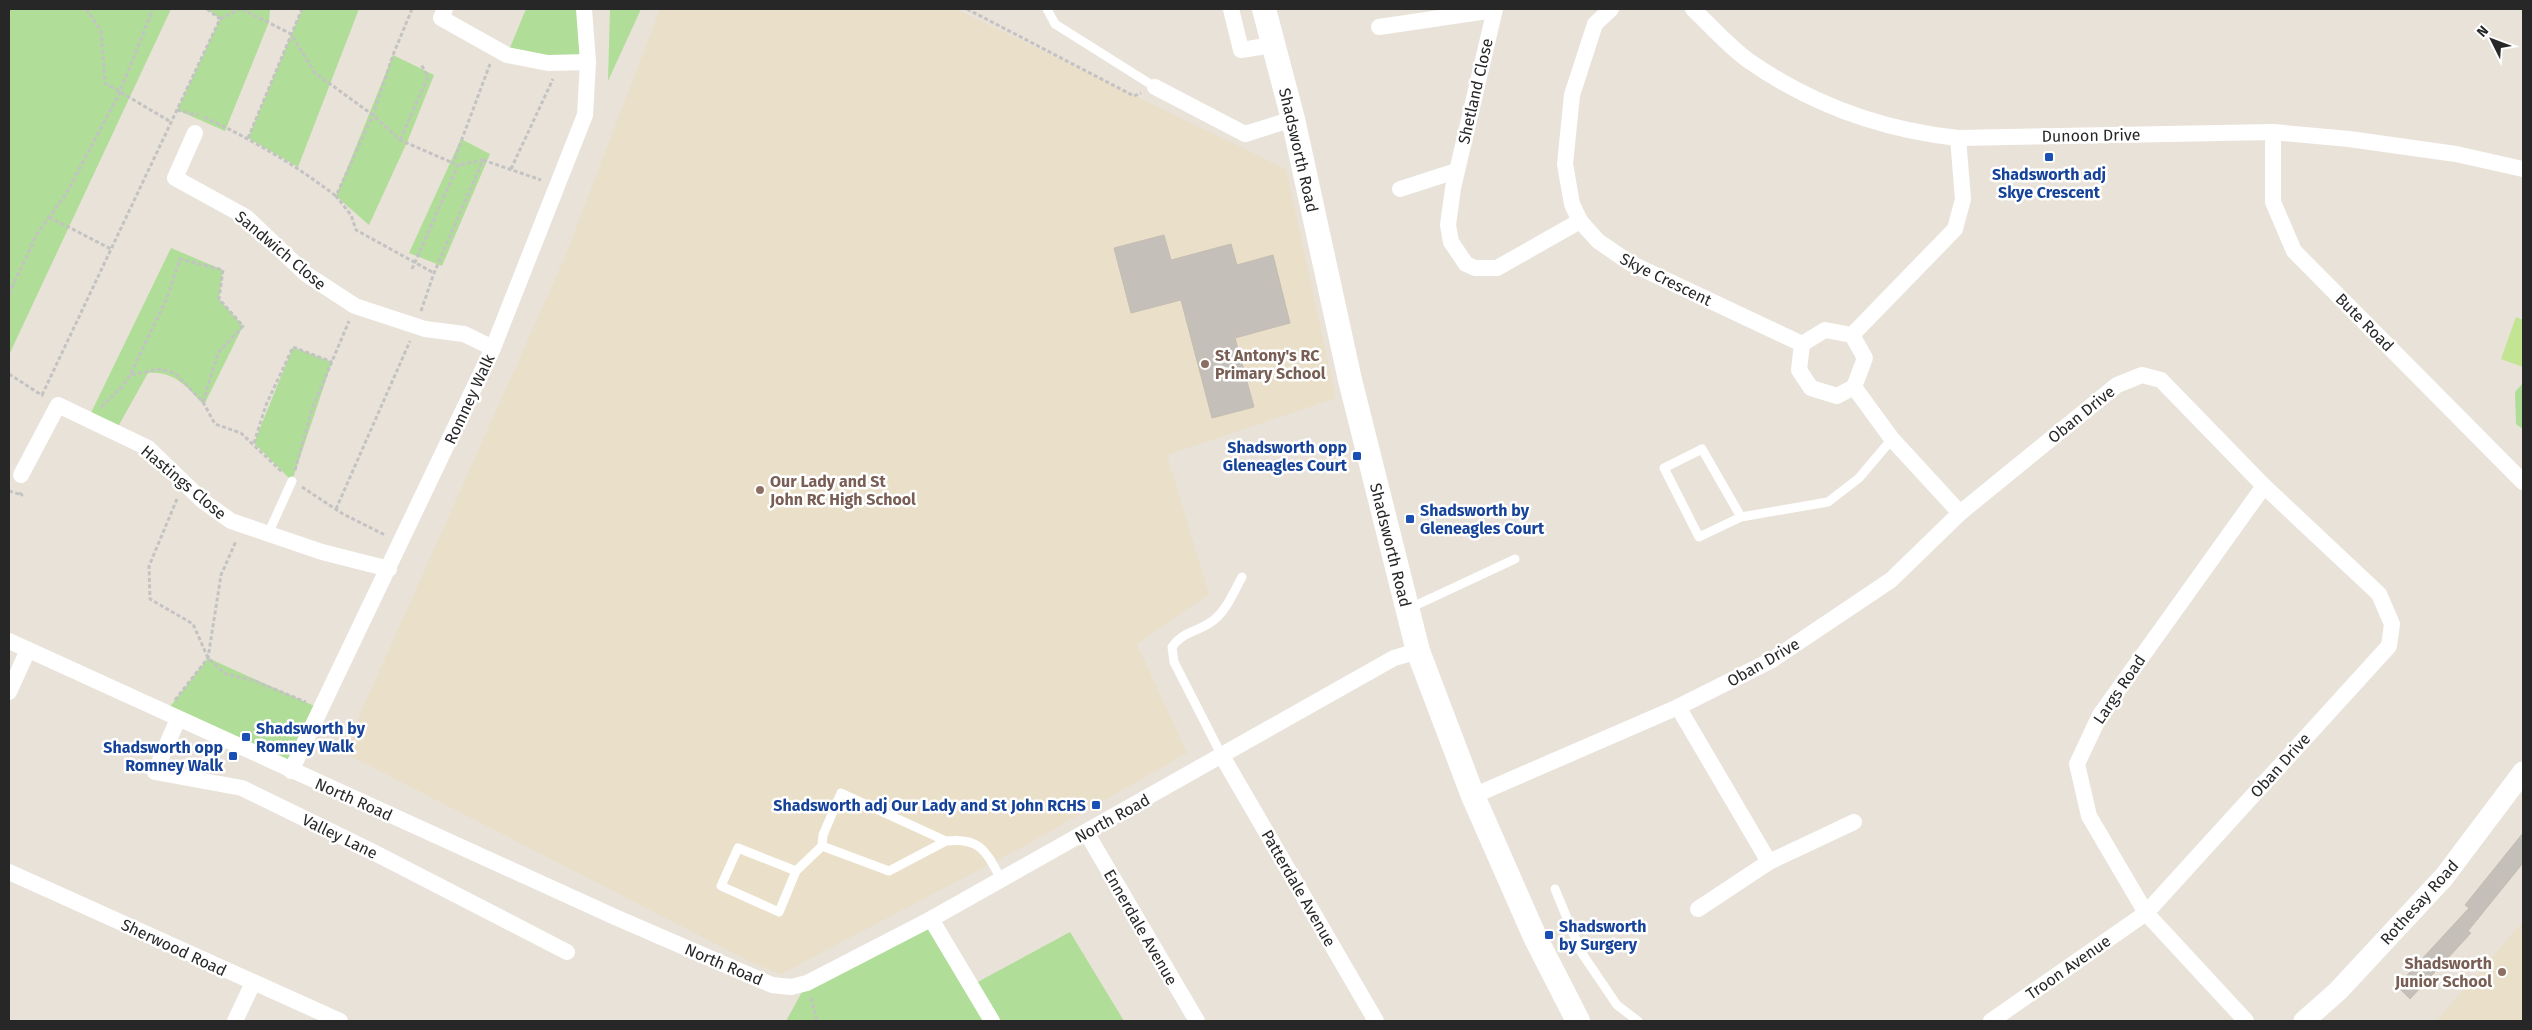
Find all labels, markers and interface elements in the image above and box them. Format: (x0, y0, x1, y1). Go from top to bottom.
north arrow (2467, 15, 2517, 65)
text: N (2473, 22, 2492, 41)
street label: Shetland Close (1454, 36, 1497, 146)
street label: Shadsworth Road (1275, 86, 1322, 214)
street label: Dunoon Drive (2041, 125, 2141, 146)
marker: Shadsworth adj Skye Crescent (2043, 151, 2055, 163)
place label: Shadsworth adj Skye Crescent (1992, 165, 2106, 202)
street label: Sandwich Close (231, 207, 330, 294)
street label: Skye Crescent (1617, 249, 1715, 310)
street label: Bute Road (2332, 289, 2398, 355)
place label: St Antony's RC Primary School (1215, 346, 1326, 383)
street label: Romney Walk (440, 351, 499, 447)
marker: St Antony's RC Primary School (1199, 358, 1211, 370)
street label: Oban Drive (2044, 382, 2118, 447)
place label: Shadsworth opp Gleneagles Court (1223, 438, 1348, 475)
street label: Hastings Close (137, 441, 230, 524)
marker: Shadsworth opp Gleneagles Court (1351, 450, 1363, 462)
place label: Our Lady and St John RC High School (769, 472, 916, 509)
street label: Shadsworth Road (1366, 481, 1415, 609)
marker: Our Lady and St John RC High School (754, 484, 766, 496)
place label: Shadsworth by Gleneagles Court (1420, 501, 1545, 538)
marker: Shadsworth by Gleneagles Court (1404, 513, 1416, 525)
street label: Oban Drive (1724, 634, 1803, 691)
street label: Largs Road (2089, 651, 2149, 727)
place label: Shadsworth by Romney Walk (256, 719, 366, 756)
street label: Oban Drive (2246, 729, 2314, 802)
marker: Shadsworth by Romney Walk (240, 731, 252, 743)
place label: Shadsworth opp Romney Walk (103, 738, 223, 775)
marker: Shadsworth opp Romney Walk (227, 750, 239, 762)
street label: North Road (312, 774, 395, 825)
street label: North Road (1071, 790, 1153, 847)
place label: Shadsworth adj Our Lady and St John RCHS (773, 796, 1086, 815)
marker: Shadsworth adj Our Lady and St John RCHS (1090, 799, 1102, 811)
street label: Valley Lane (299, 810, 381, 863)
street label: Patterdale Avenue (1257, 826, 1340, 950)
street label: Rothesay Road (2376, 856, 2462, 949)
street label: Ennerdale Avenue (1100, 866, 1181, 988)
street label: Sherwood Road (118, 915, 229, 980)
place label: Shadsworth by Surgery (1559, 917, 1647, 954)
marker: Shadsworth by Surgery (1543, 929, 1555, 941)
street label: Troon Avenue (2022, 931, 2114, 1004)
street label: North Road (682, 940, 766, 989)
place label: Shadsworth Junior School (2394, 954, 2492, 991)
marker: Shadsworth Junior School (2496, 966, 2508, 978)

